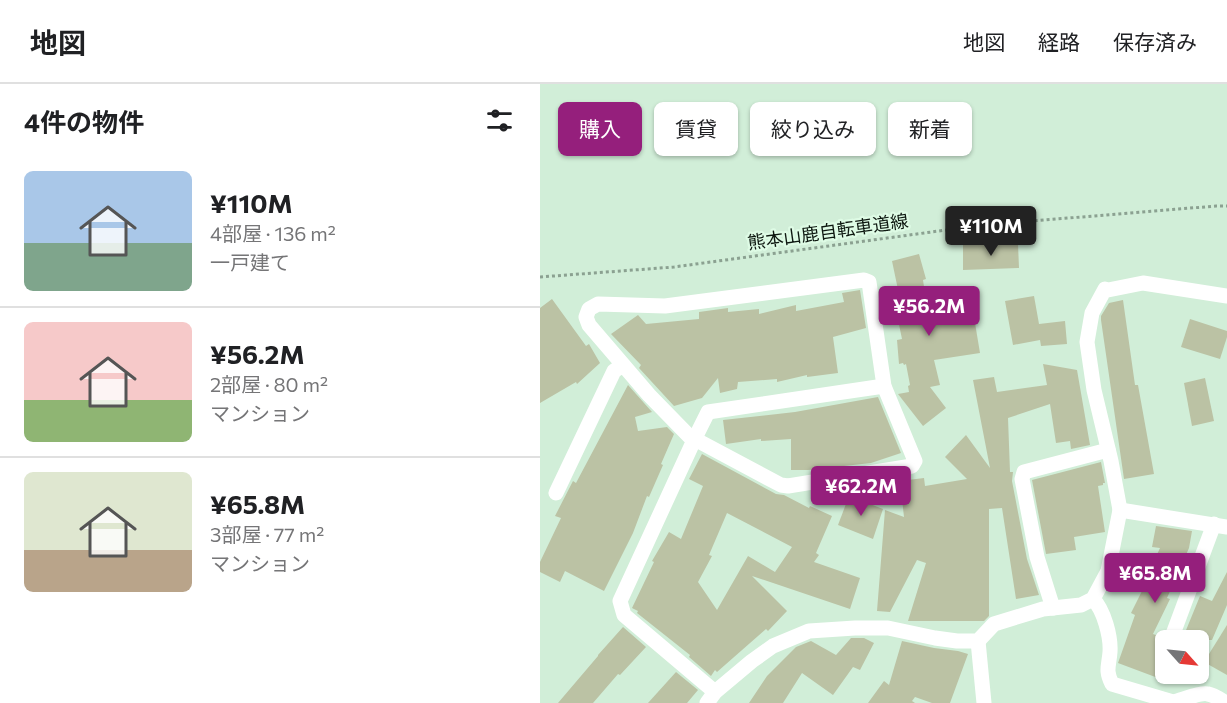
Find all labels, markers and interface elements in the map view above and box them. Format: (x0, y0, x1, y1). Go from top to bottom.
text: 地図 (30, 25, 86, 59)
text: 地図 (963, 29, 1005, 54)
text: 経路 (1038, 29, 1080, 54)
text: 保存済み (1113, 29, 1197, 54)
chip: 購入 (558, 102, 642, 156)
chip: 賃貸 (654, 102, 738, 156)
chip: 絞り込み (750, 102, 876, 156)
chip: 新着 (888, 102, 972, 156)
icon: filters (483, 104, 516, 137)
text: 4件の物件 (24, 106, 144, 137)
text: ¥110M (210, 187, 293, 218)
icon: home (72, 195, 144, 267)
pin: ¥110M (949, 206, 1033, 257)
street label: 熊本山鹿自転車道線 (746, 209, 910, 253)
text: ¥110M (959, 213, 1023, 237)
text: 4部屋 · 136 m² (210, 221, 336, 245)
text: 一戸建て (210, 250, 290, 274)
pin: ¥56.2M (880, 286, 978, 337)
text: ¥56.2M (893, 293, 965, 317)
text: ¥56.2M (210, 338, 304, 369)
icon: home (72, 346, 144, 418)
text: 2部屋 · 80 m² (210, 372, 328, 396)
text: マンション (210, 401, 310, 425)
pin: ¥62.2M (812, 466, 910, 517)
text: ¥62.2M (825, 473, 897, 497)
text: ¥65.8M (210, 488, 305, 519)
icon: home (72, 496, 144, 568)
text: 3部屋 · 77 m² (210, 522, 324, 546)
text: マンション (210, 551, 310, 575)
pin: ¥65.8M (1106, 553, 1204, 604)
text: ¥65.8M (1118, 560, 1192, 584)
north arrow (1155, 630, 1209, 684)
map controls (1155, 630, 1209, 684)

